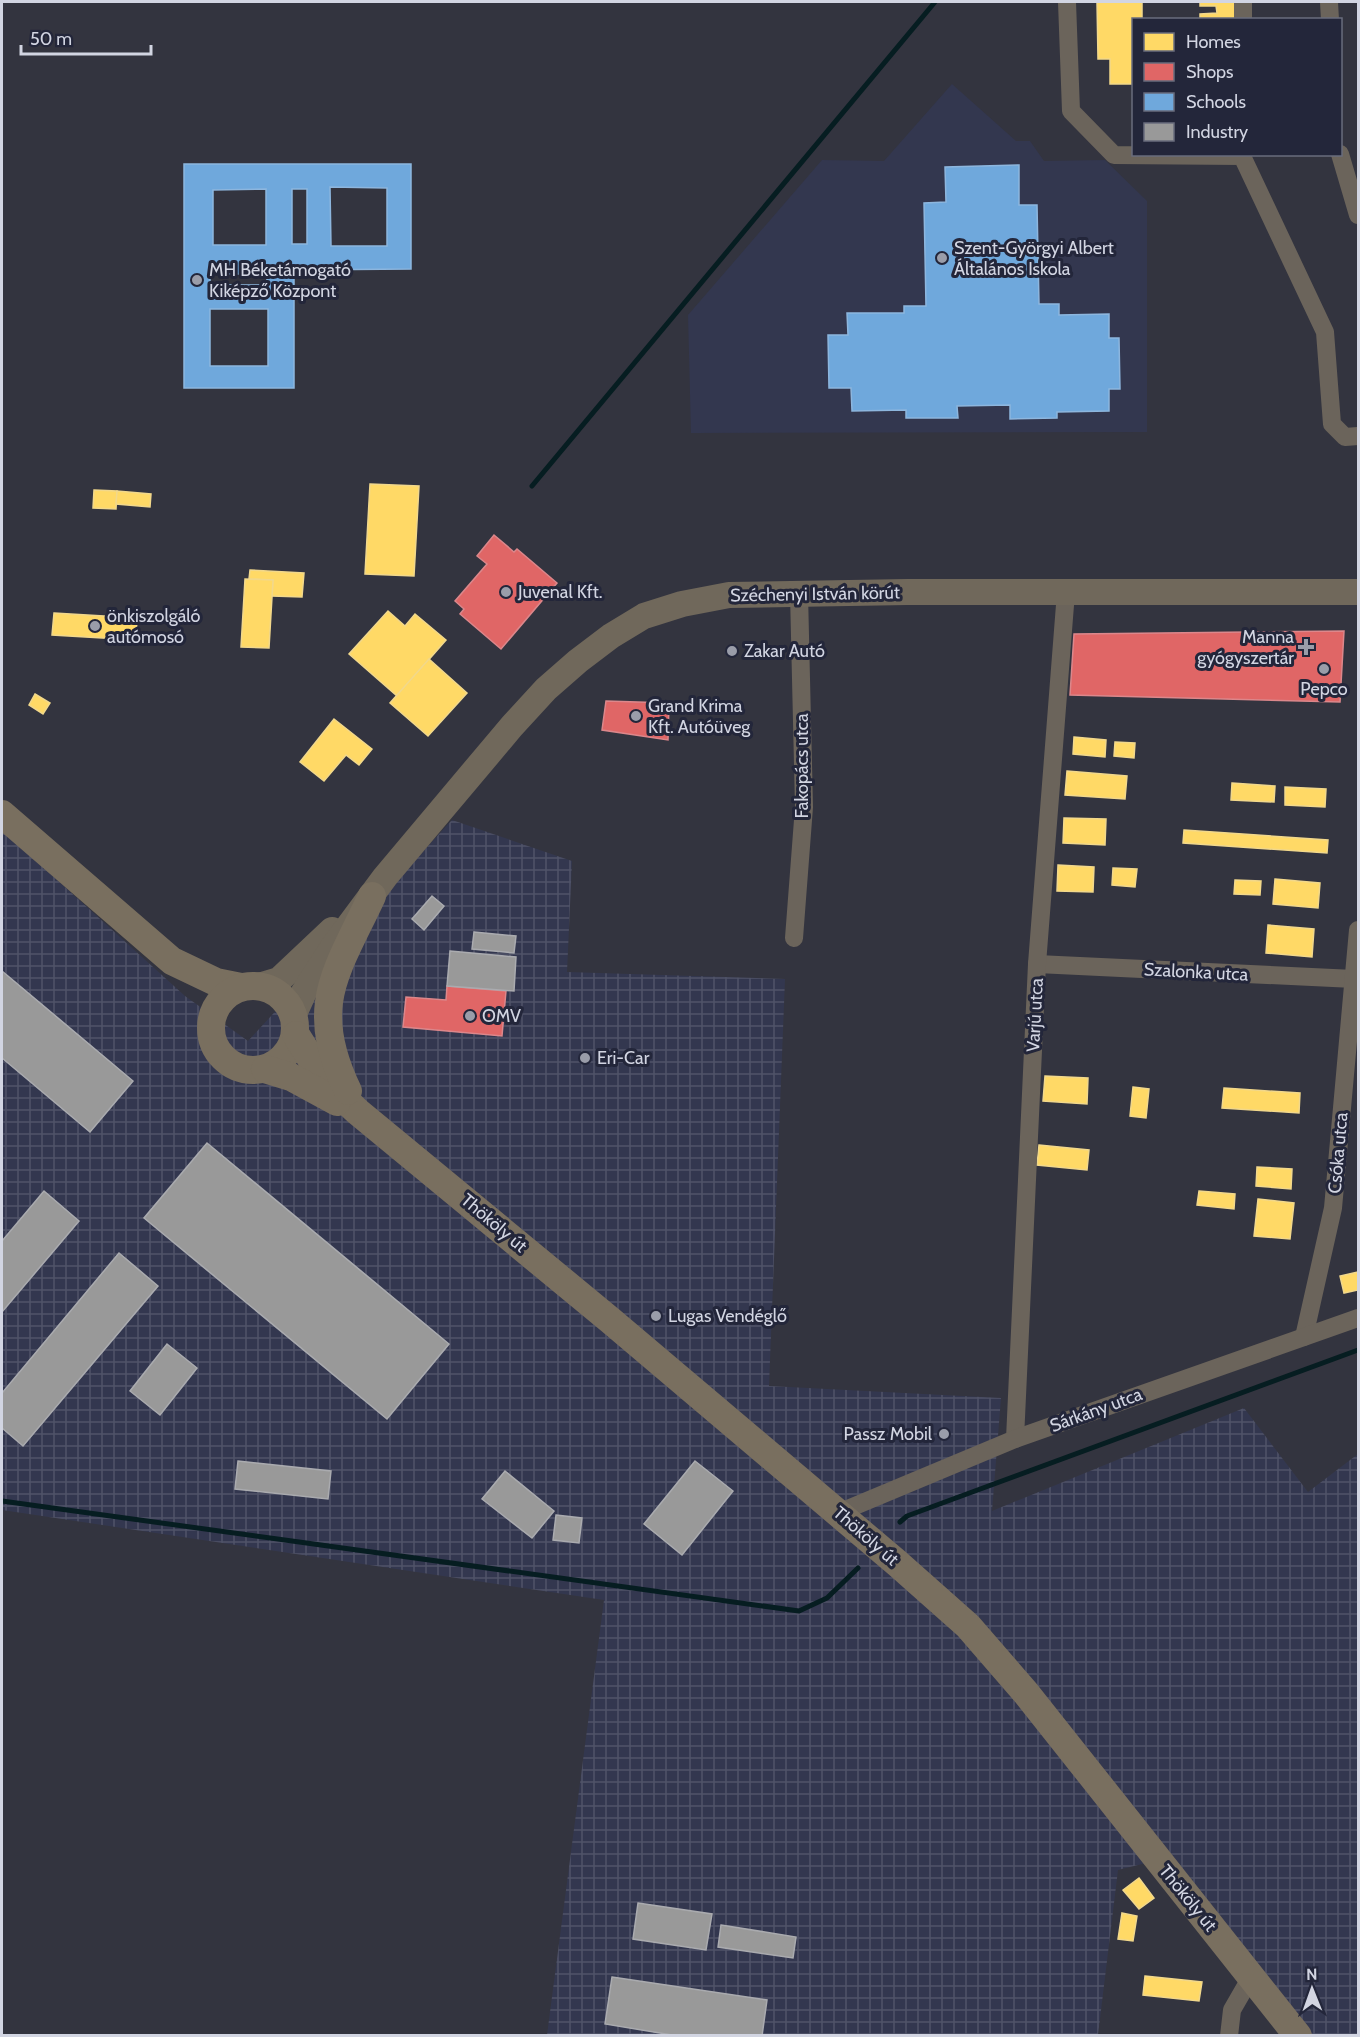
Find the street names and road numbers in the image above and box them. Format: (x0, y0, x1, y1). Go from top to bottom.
street label: Széchenyi István körút (730, 582, 900, 606)
street label: Fakopács utca (791, 713, 813, 819)
street label: Szalonka utca (1143, 958, 1249, 986)
street label: Varjú utca (1022, 977, 1048, 1053)
street label: Csóka utca (1323, 1111, 1353, 1194)
street label: Thököly út (456, 1189, 532, 1257)
street label: Sárkány utca (1047, 1383, 1146, 1437)
street label: Thököly út (829, 1502, 903, 1570)
street label: Thököly út (1154, 1860, 1222, 1936)

